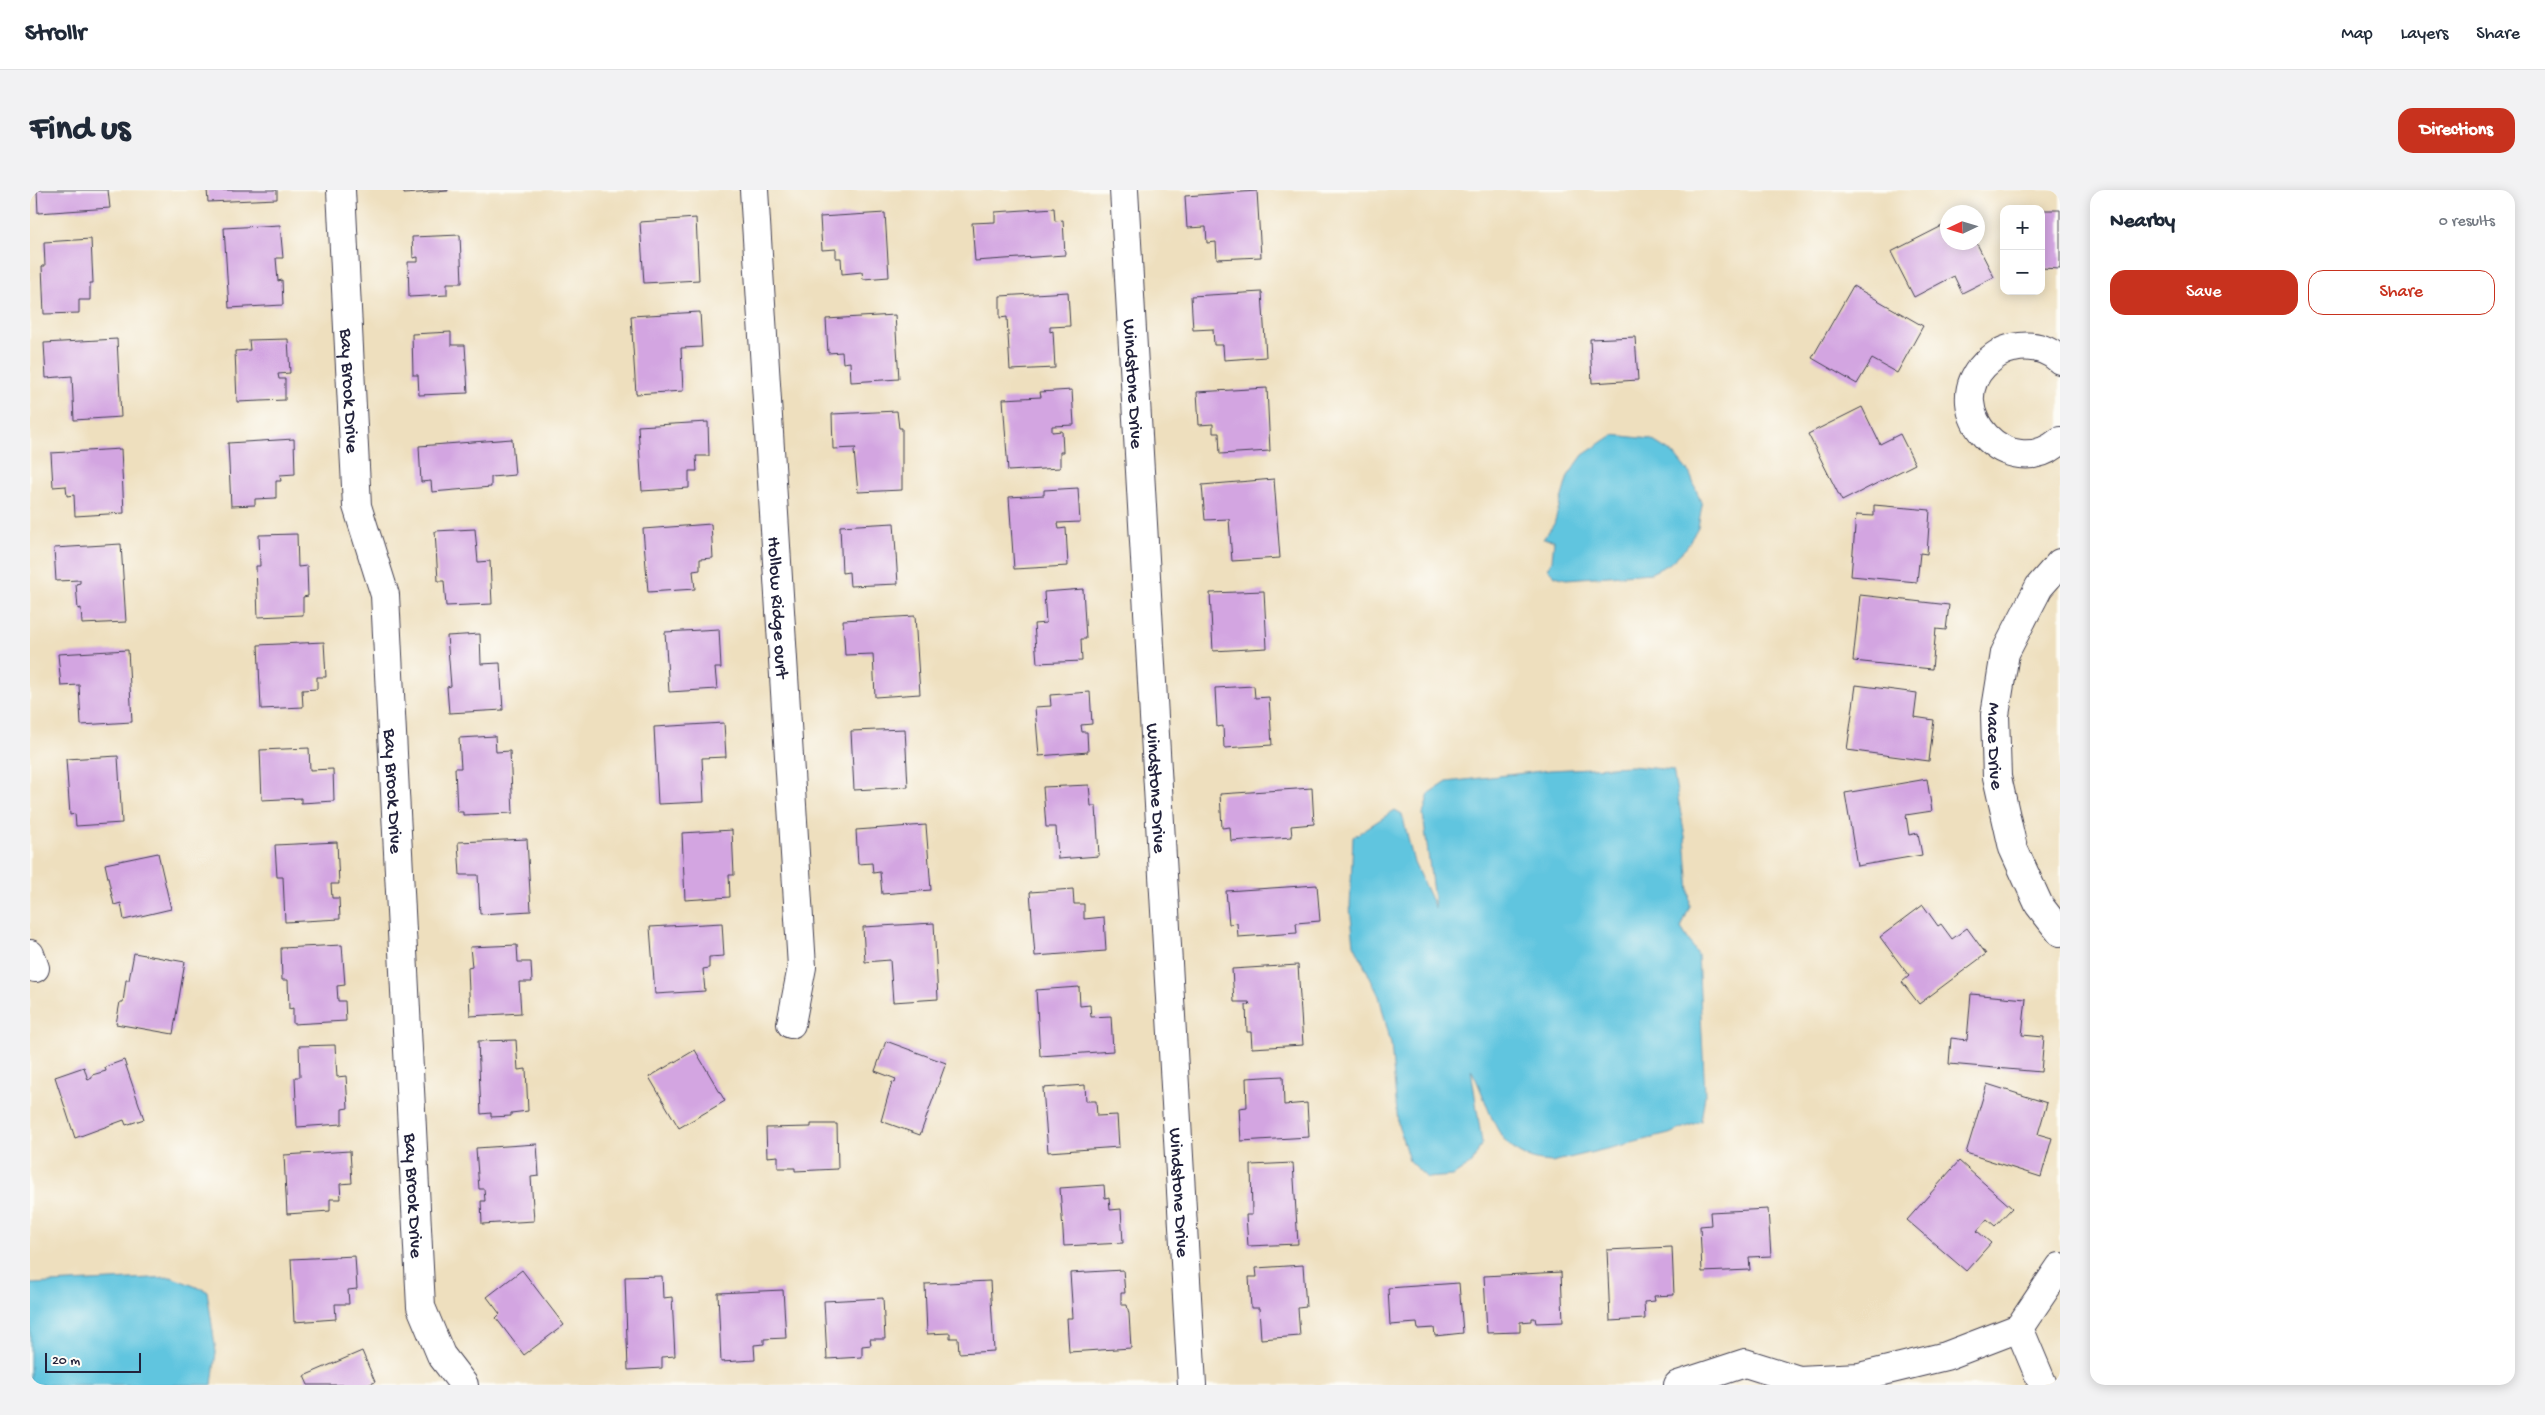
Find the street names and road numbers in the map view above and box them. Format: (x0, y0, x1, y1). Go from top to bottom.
street label: Windstone Drive (1116, 318, 1147, 450)
street label: Bay Brook Drive (333, 327, 362, 454)
street label: Hollow Ridge ourt (760, 536, 792, 681)
street label: Mace Drive (1980, 701, 2007, 792)
street label: Windstone Drive (1139, 723, 1170, 854)
street label: Bay Brook Drive (377, 727, 406, 854)
street label: Windstone Drive (1162, 1127, 1193, 1258)
street label: Bay Brook Drive (397, 1132, 427, 1259)

